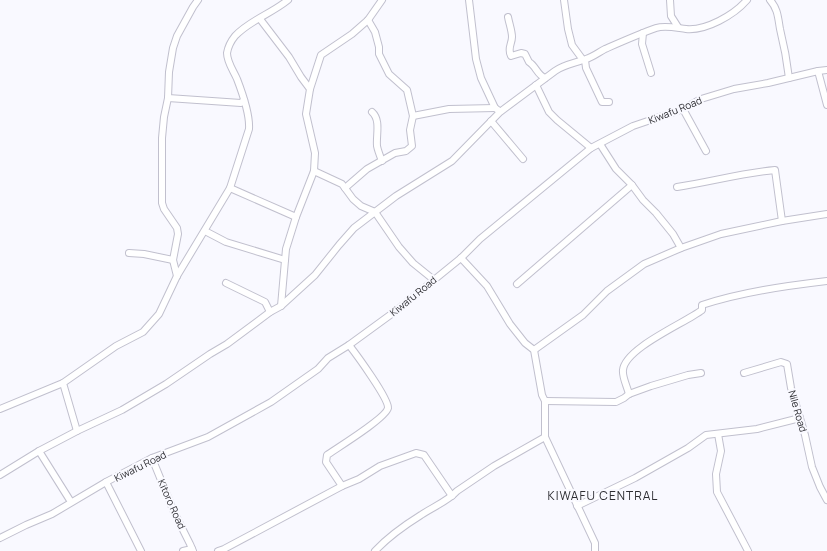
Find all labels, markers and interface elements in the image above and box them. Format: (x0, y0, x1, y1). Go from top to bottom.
street label: Kiwafu Road (646, 93, 704, 127)
street label: Kiwafu Road (387, 273, 439, 319)
street label: Nile Road (785, 388, 811, 434)
street label: Kiwafu Road (112, 447, 168, 485)
street label: Kitoro Road (155, 477, 189, 531)
district label: KIWAFU CENTRAL (548, 487, 658, 504)

